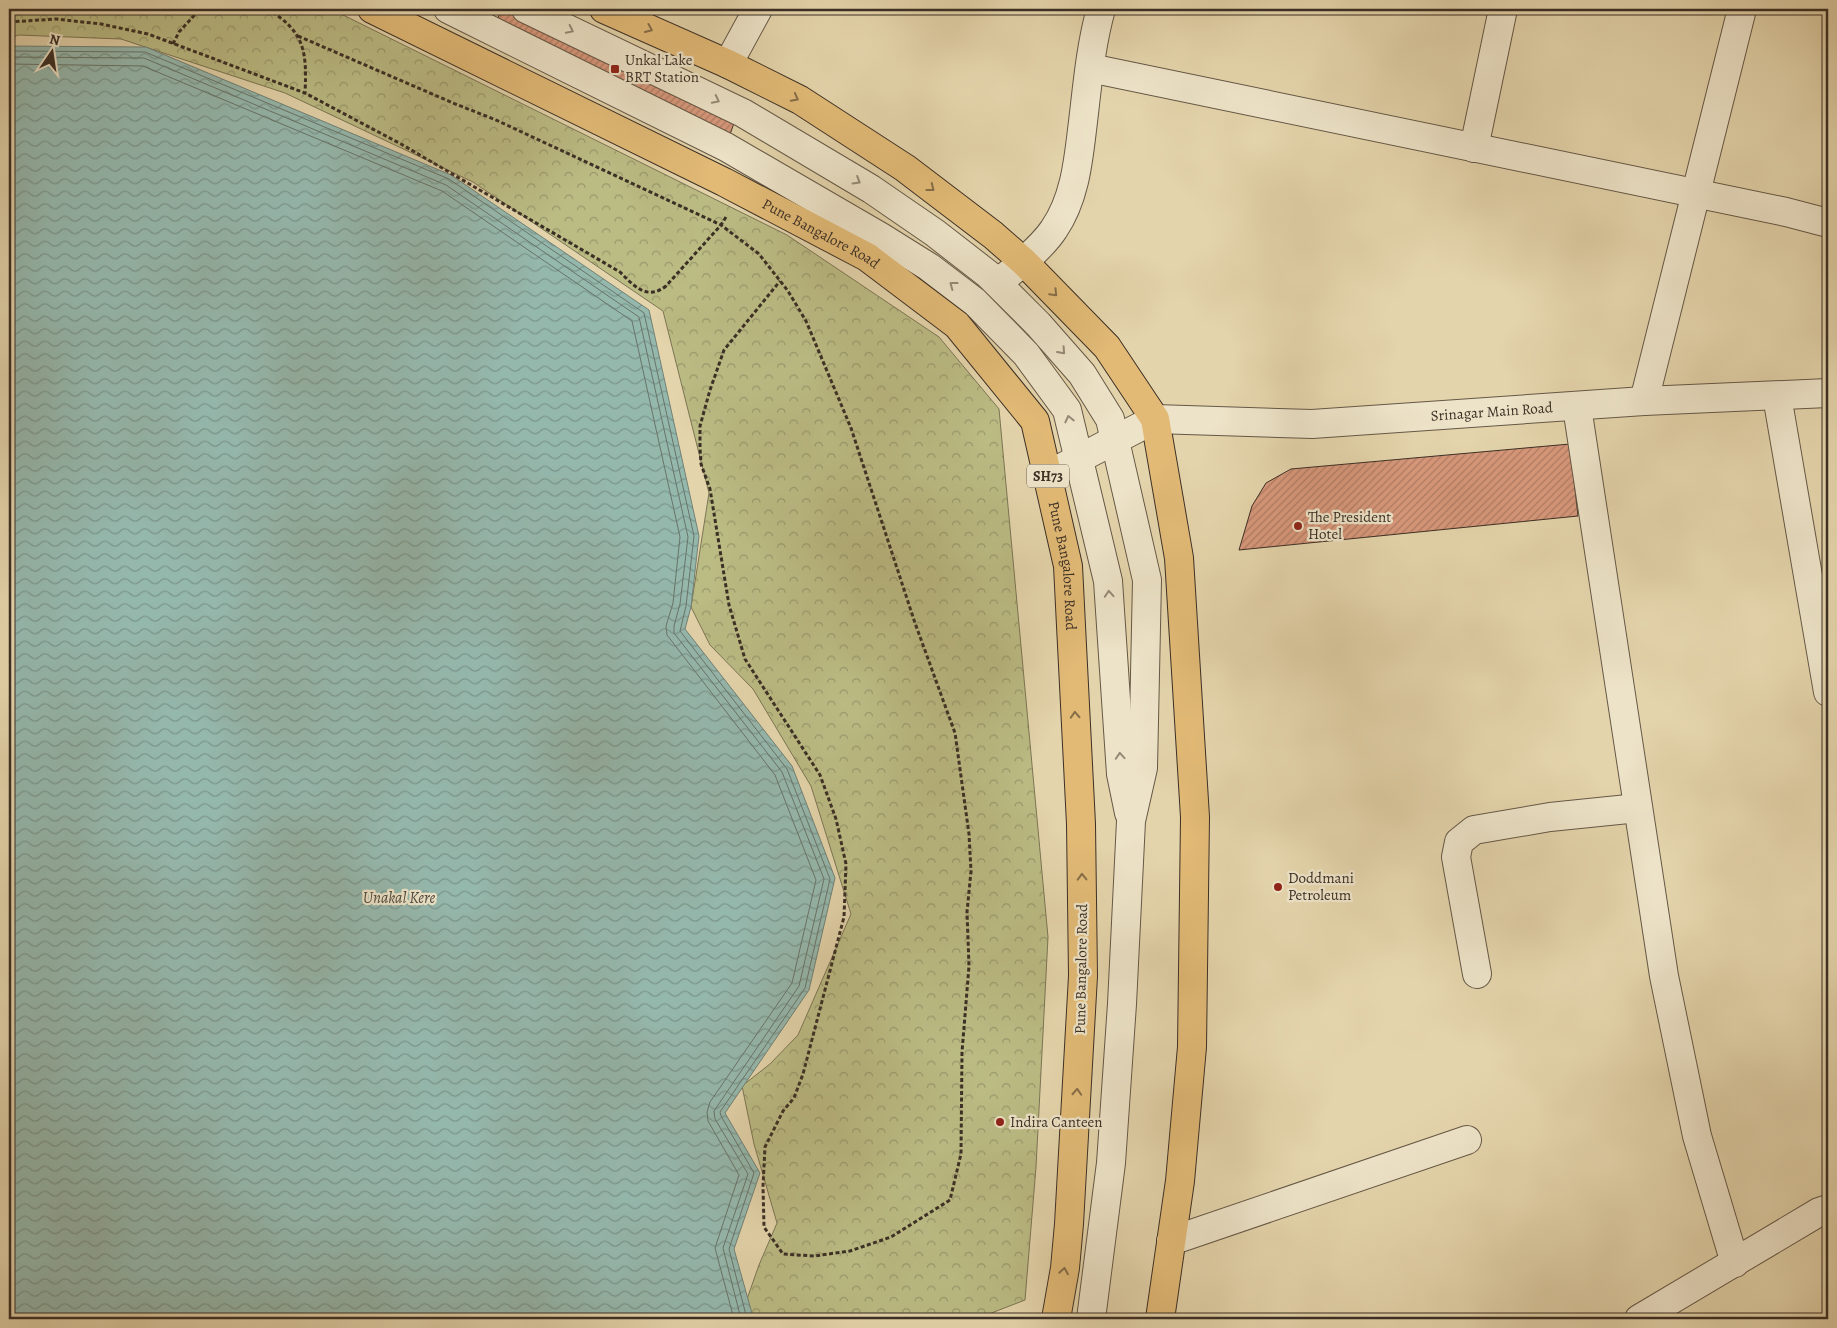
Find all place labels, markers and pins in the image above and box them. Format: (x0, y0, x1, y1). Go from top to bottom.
place label: Unkal Lake BRT Station (625, 50, 699, 87)
marker: Unkal Lake BRT Station (609, 63, 621, 75)
place label: The President Hotel (1308, 507, 1391, 544)
marker: The President Hotel (1292, 520, 1304, 532)
place label: Doddmani Petroleum (1288, 868, 1354, 905)
marker: Doddmani Petroleum (1272, 881, 1284, 893)
place label: Indira Canteen (1010, 1112, 1103, 1132)
marker: Indira Canteen (994, 1116, 1006, 1128)

